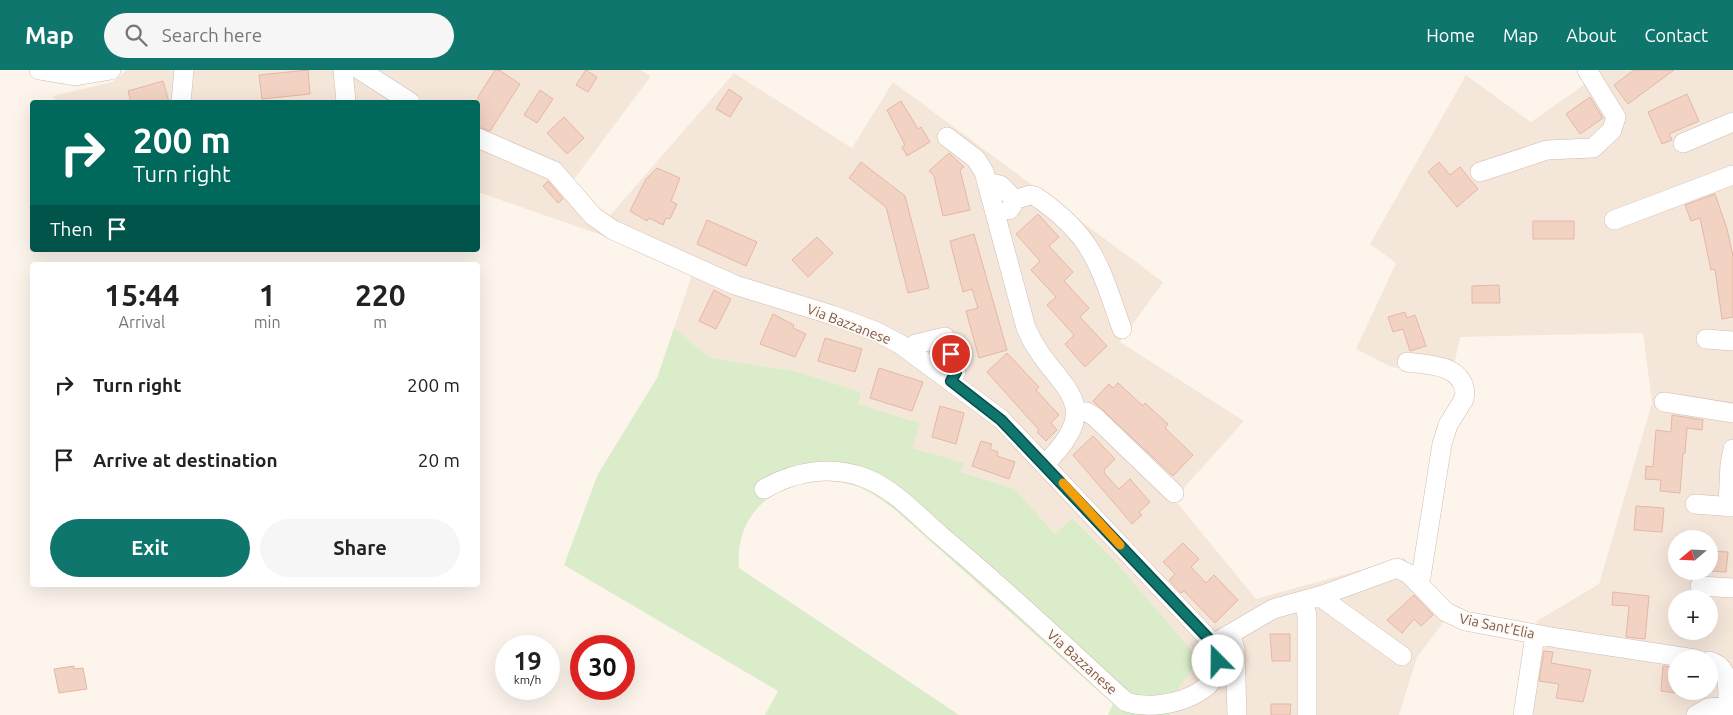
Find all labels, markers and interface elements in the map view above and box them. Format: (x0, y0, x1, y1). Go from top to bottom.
search box (104, 13, 454, 58)
icon: search (122, 21, 150, 49)
text: Map (25, 22, 74, 49)
text: Search here (162, 24, 262, 46)
text: Home (1426, 25, 1475, 45)
text: Map (1503, 25, 1538, 45)
text: About (1566, 25, 1616, 45)
text: Contact (1644, 25, 1708, 45)
icon: right (50, 120, 115, 185)
text: 200 m (133, 120, 231, 160)
text: Turn right (133, 161, 231, 186)
icon: arrive (103, 215, 131, 243)
text: Then (50, 218, 93, 240)
text: 15:44 (104, 278, 179, 312)
text: 1 (259, 278, 276, 312)
text: 220 (355, 278, 406, 312)
street label: Via Bazzanese (805, 301, 893, 347)
text: Arrival (119, 313, 165, 331)
text: min (254, 313, 281, 331)
text: m (373, 313, 387, 331)
pin (930, 333, 972, 375)
icon: arrive (937, 340, 965, 368)
icon: right (50, 371, 78, 399)
text: Turn right (93, 374, 181, 396)
text: 200 m (407, 374, 460, 396)
icon: arrive (50, 446, 78, 474)
text: Arrive at destination (93, 449, 278, 471)
text: 20 m (418, 449, 460, 471)
button: Exit (50, 519, 250, 577)
button: Share (260, 519, 460, 577)
north arrow (1668, 530, 1718, 580)
map controls (1668, 530, 1718, 700)
button: + (1668, 590, 1718, 640)
street label: Via Sant'Elia (1458, 610, 1536, 642)
street label: Via Bazzanese (1044, 626, 1120, 698)
position arrow (1191, 634, 1243, 686)
speed limit sign: 30 (570, 635, 635, 700)
text: 19 (513, 647, 542, 675)
button: − (1668, 650, 1718, 700)
text: km/h (514, 673, 541, 686)

